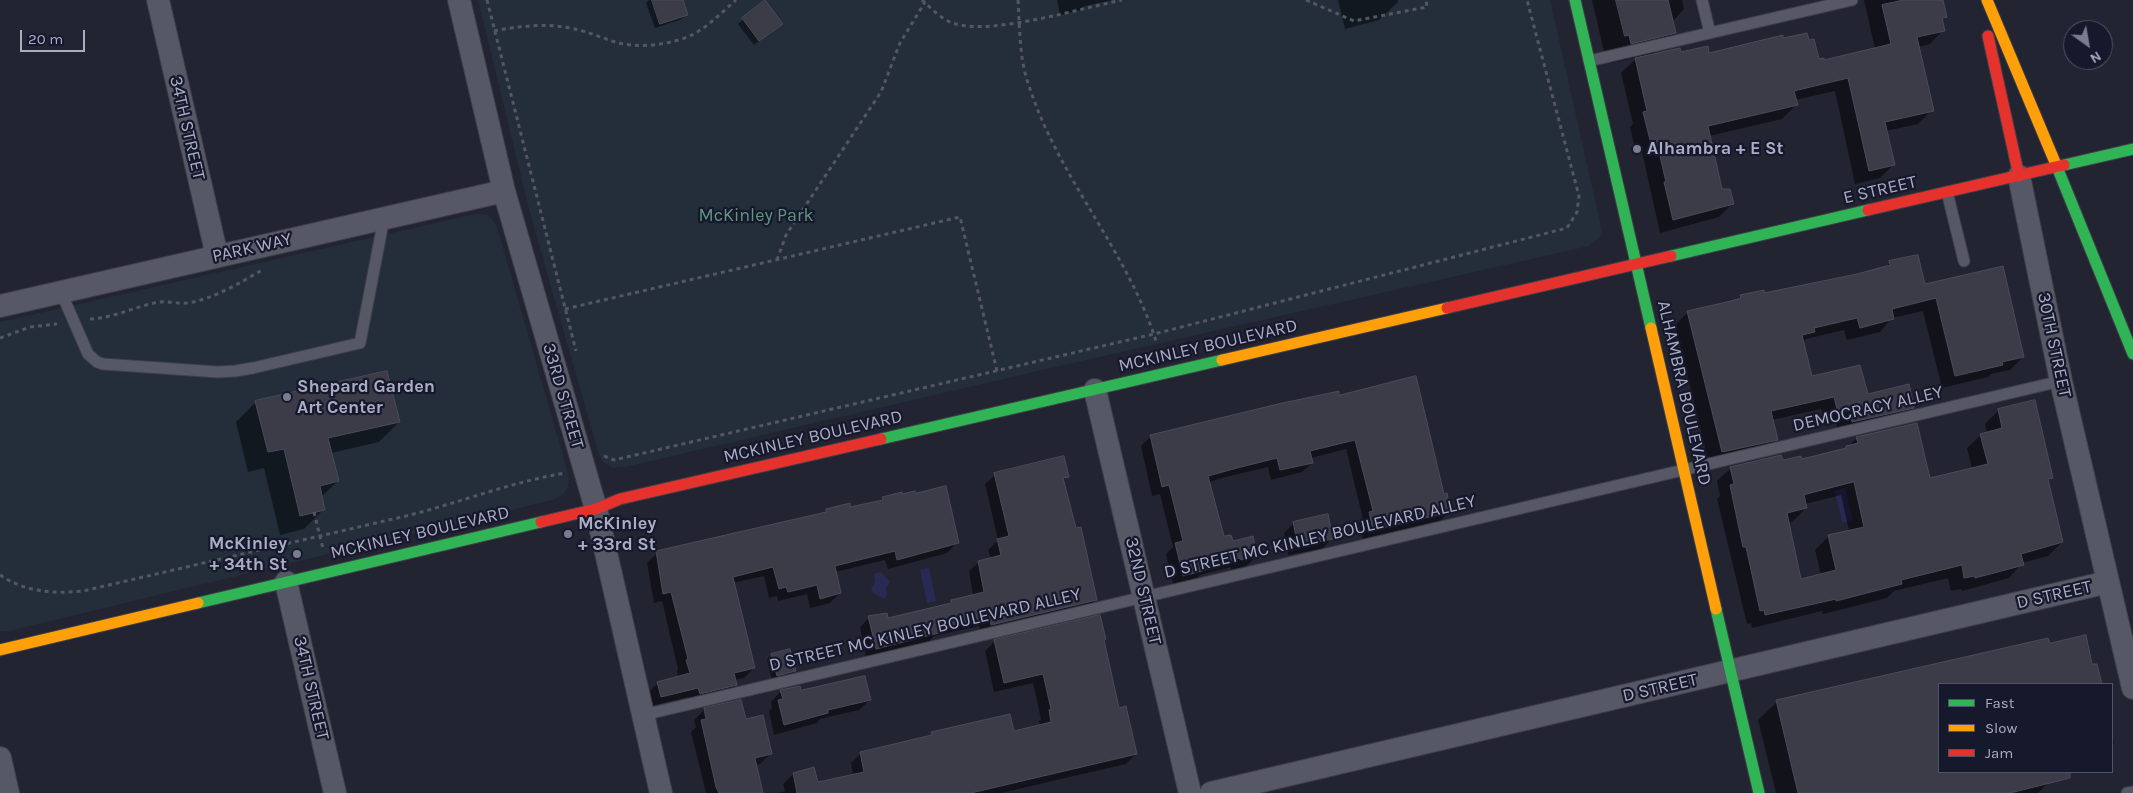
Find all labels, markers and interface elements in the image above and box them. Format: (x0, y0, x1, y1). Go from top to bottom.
scale bar (22, 20, 88, 52)
north arrow (2063, 20, 2113, 70)
text: 20 m (28, 30, 63, 48)
text: N (2087, 47, 2104, 67)
street label: 34TH STREET (165, 74, 209, 182)
place label: Alhambra + E St (1647, 138, 1784, 160)
marker: Alhambra + E St (1631, 143, 1643, 155)
street label: E STREET (1841, 171, 1919, 209)
park label: McKinley Park (698, 205, 814, 227)
street label: PARK WAY (210, 228, 294, 268)
street label: 30TH STREET (2032, 291, 2076, 399)
street label: ALHAMBRA BOULEVARD (1652, 298, 1716, 488)
street label: MCKINLEY BOULEVARD (1116, 315, 1300, 377)
street label: 33RD STREET (538, 341, 588, 451)
place label: Shepard Garden Art Center (297, 376, 435, 418)
street label: DEMOCRACY ALLEY (1791, 381, 1945, 437)
marker: Shepard Garden Art Center (281, 391, 293, 403)
street label: MCKINLEY BOULEVARD (721, 406, 905, 468)
street label: D STREET MC KINLEY BOULEVARD ALLEY (1162, 491, 1478, 583)
street label: MCKINLEY BOULEVARD (328, 502, 512, 564)
place label: McKinley + 33rd St (578, 513, 656, 556)
marker: McKinley + 33rd St (562, 528, 574, 540)
place label: McKinley + 34th St (209, 533, 287, 576)
street label: 32ND STREET (1120, 535, 1166, 647)
marker: McKinley + 34th St (291, 548, 303, 560)
street label: D STREET (2014, 576, 2094, 614)
street label: D STREET MC KINLEY BOULEVARD ALLEY (767, 584, 1083, 676)
street label: 34TH STREET (289, 634, 333, 742)
street label: D STREET (1620, 669, 1700, 707)
legend (1938, 683, 2113, 773)
text: Fast (1985, 694, 2014, 712)
text: Slow (1985, 719, 2017, 737)
text: Jam (1985, 744, 2013, 762)

